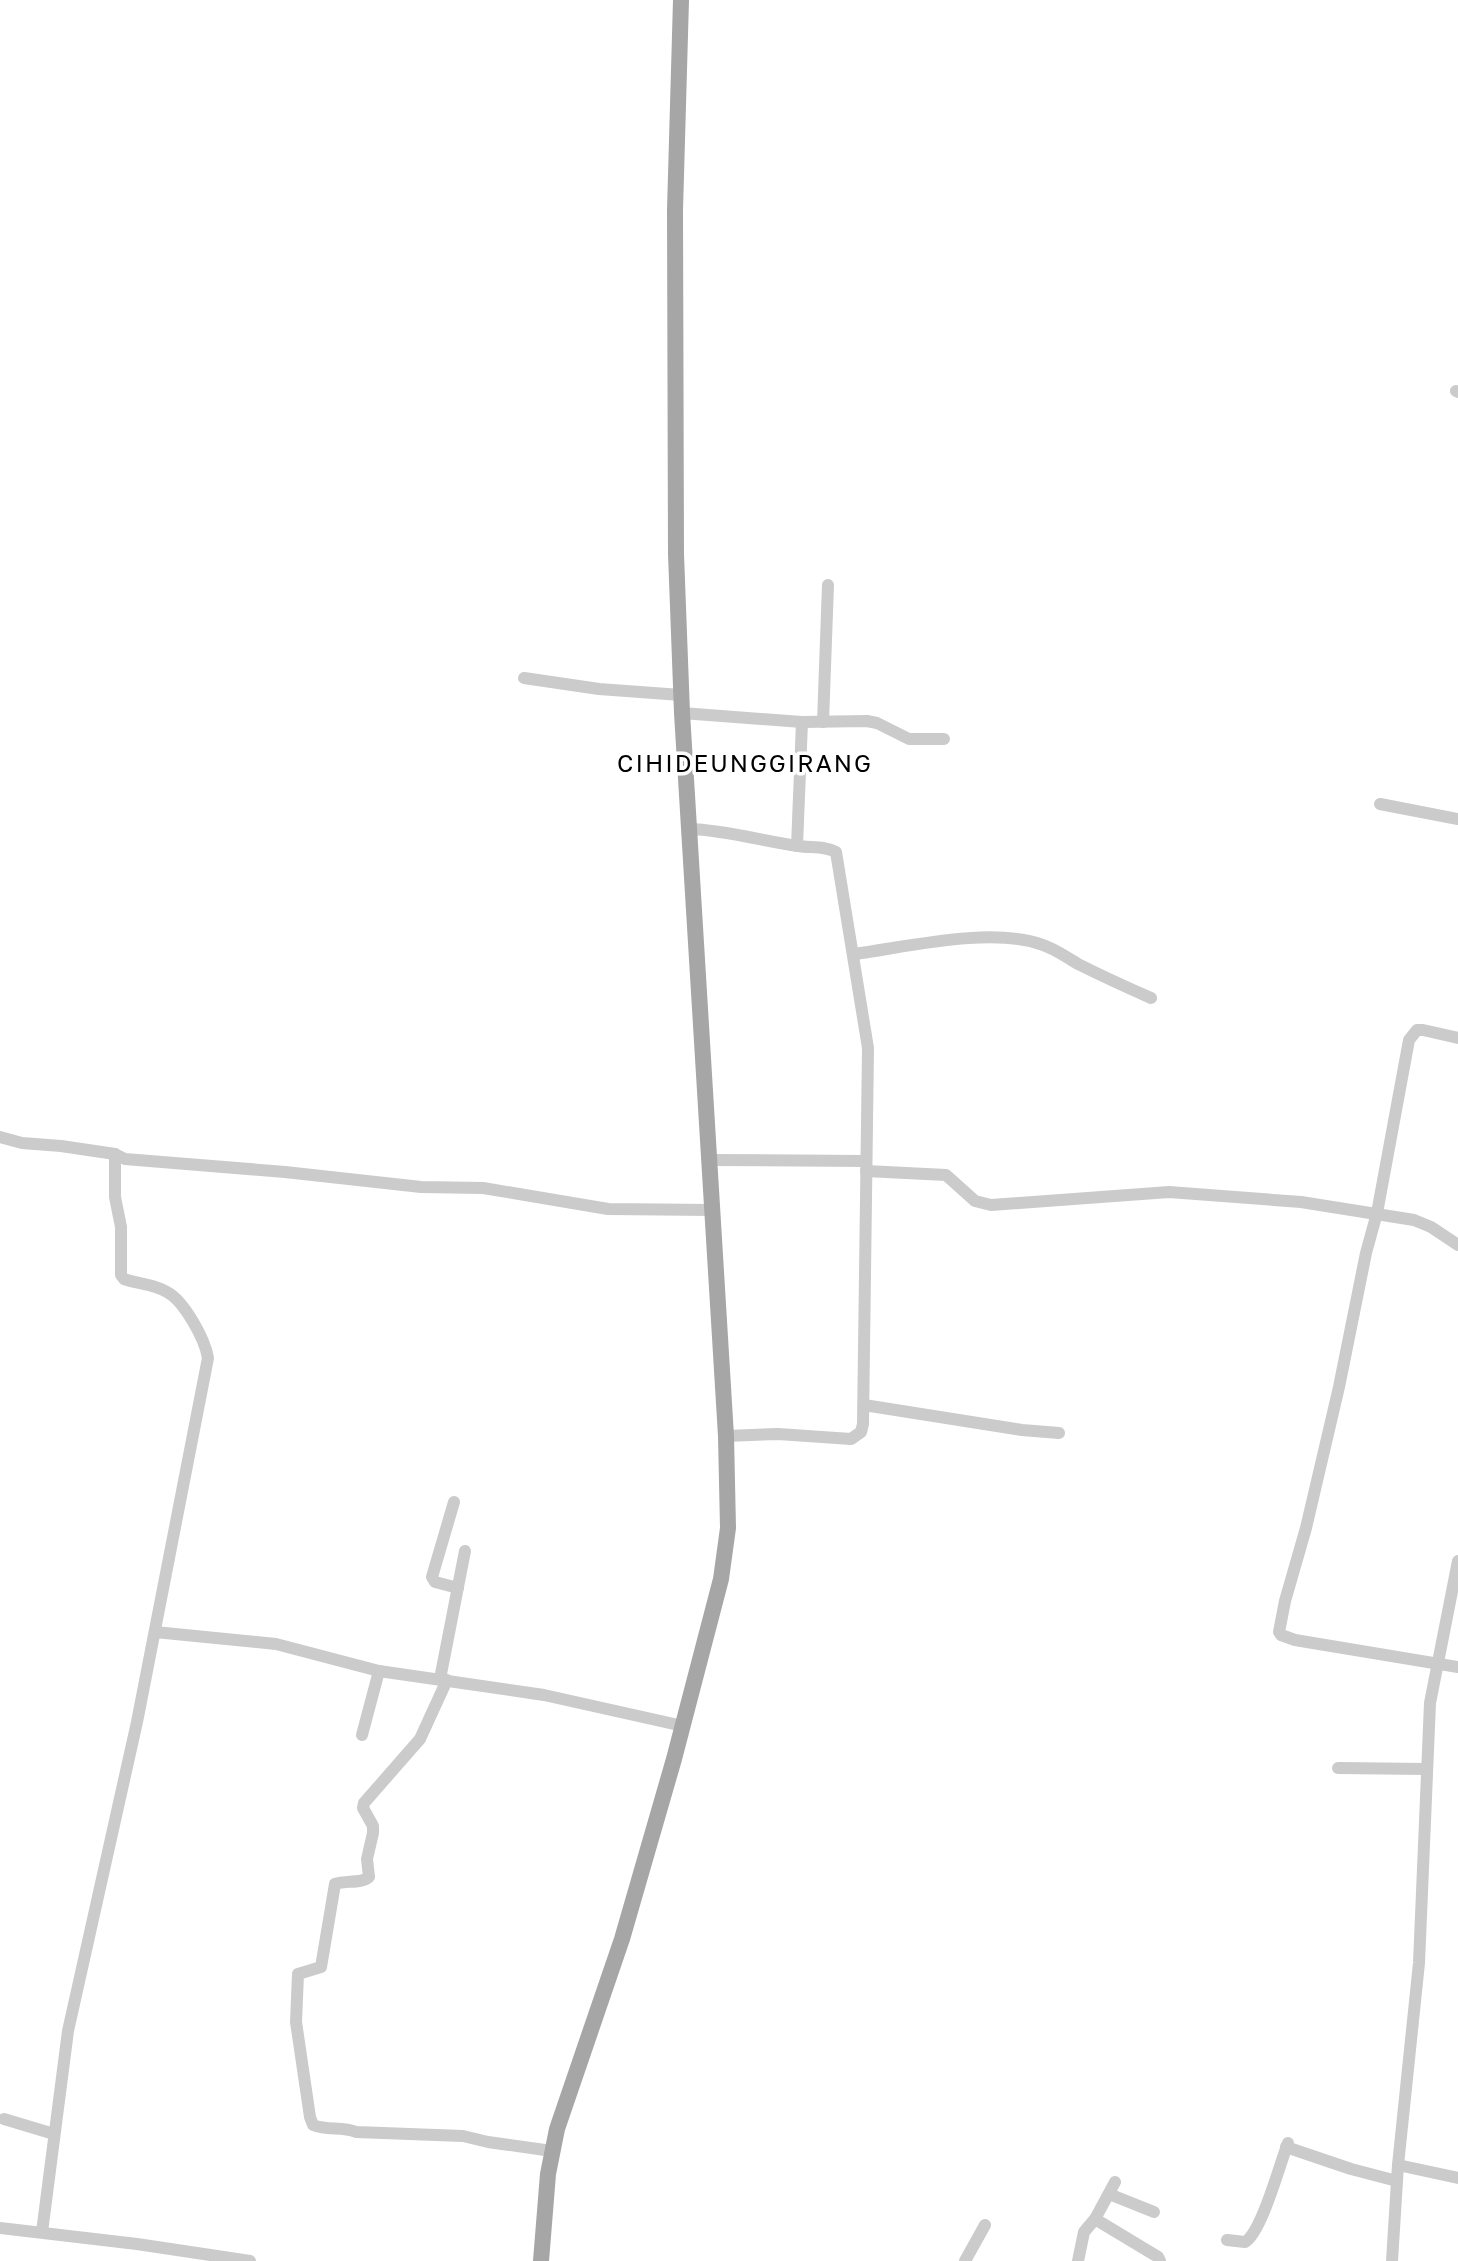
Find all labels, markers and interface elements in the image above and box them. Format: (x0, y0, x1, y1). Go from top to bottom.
district label: CIHIDEUNGGIRANG (617, 748, 873, 777)

